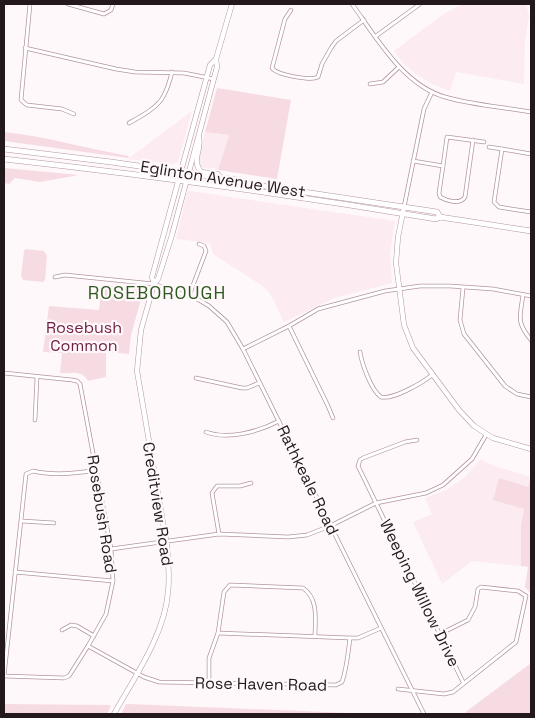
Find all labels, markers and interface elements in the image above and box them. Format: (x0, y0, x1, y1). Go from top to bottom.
street label: Eglinton Avenue West (139, 156, 307, 202)
district label: ROSEBOROUGH (88, 281, 226, 304)
park label: Rosebush Common (46, 317, 122, 356)
street label: Rathkeale Road (272, 422, 344, 538)
street label: Creditview Road (138, 441, 178, 567)
street label: Rosebush Road (82, 453, 122, 575)
street label: Weeping Willow Drive (375, 516, 465, 670)
street label: Rose Haven Road (195, 672, 327, 696)

